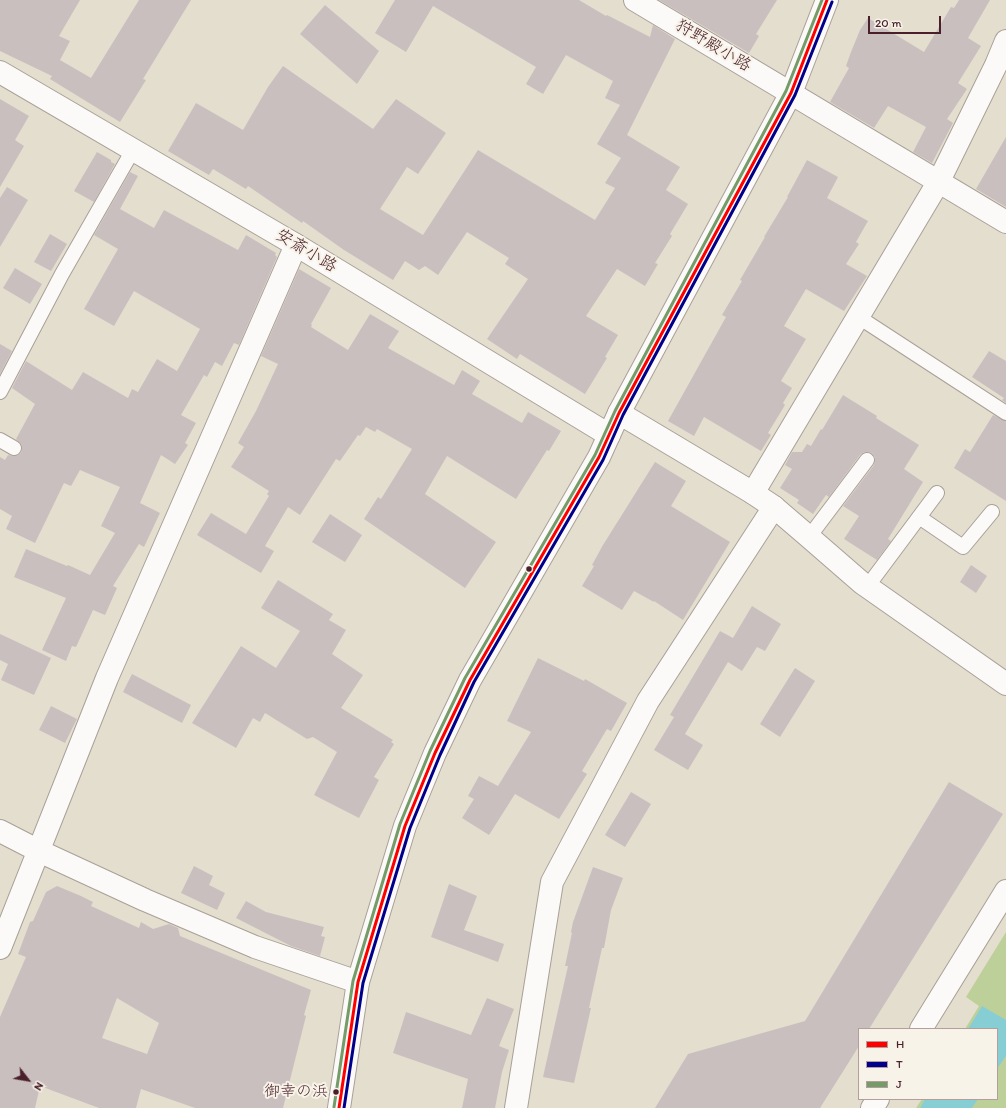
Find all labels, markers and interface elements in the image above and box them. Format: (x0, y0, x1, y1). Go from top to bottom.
scale bar (870, 8, 943, 34)
street label: 狩野殿小路 (671, 15, 755, 77)
text: 20 m (875, 16, 902, 30)
street label: 安斎小路 (272, 225, 340, 277)
unlabelled marker (524, 564, 534, 574)
legend (858, 1028, 998, 1100)
text: H (896, 1037, 904, 1051)
text: T (896, 1057, 903, 1071)
north arrow (8, 1060, 48, 1100)
text: J (896, 1077, 902, 1091)
text: N (31, 1080, 46, 1093)
place label: 御幸の浜 (264, 1082, 328, 1102)
marker: 御幸の浜 (331, 1087, 341, 1097)

